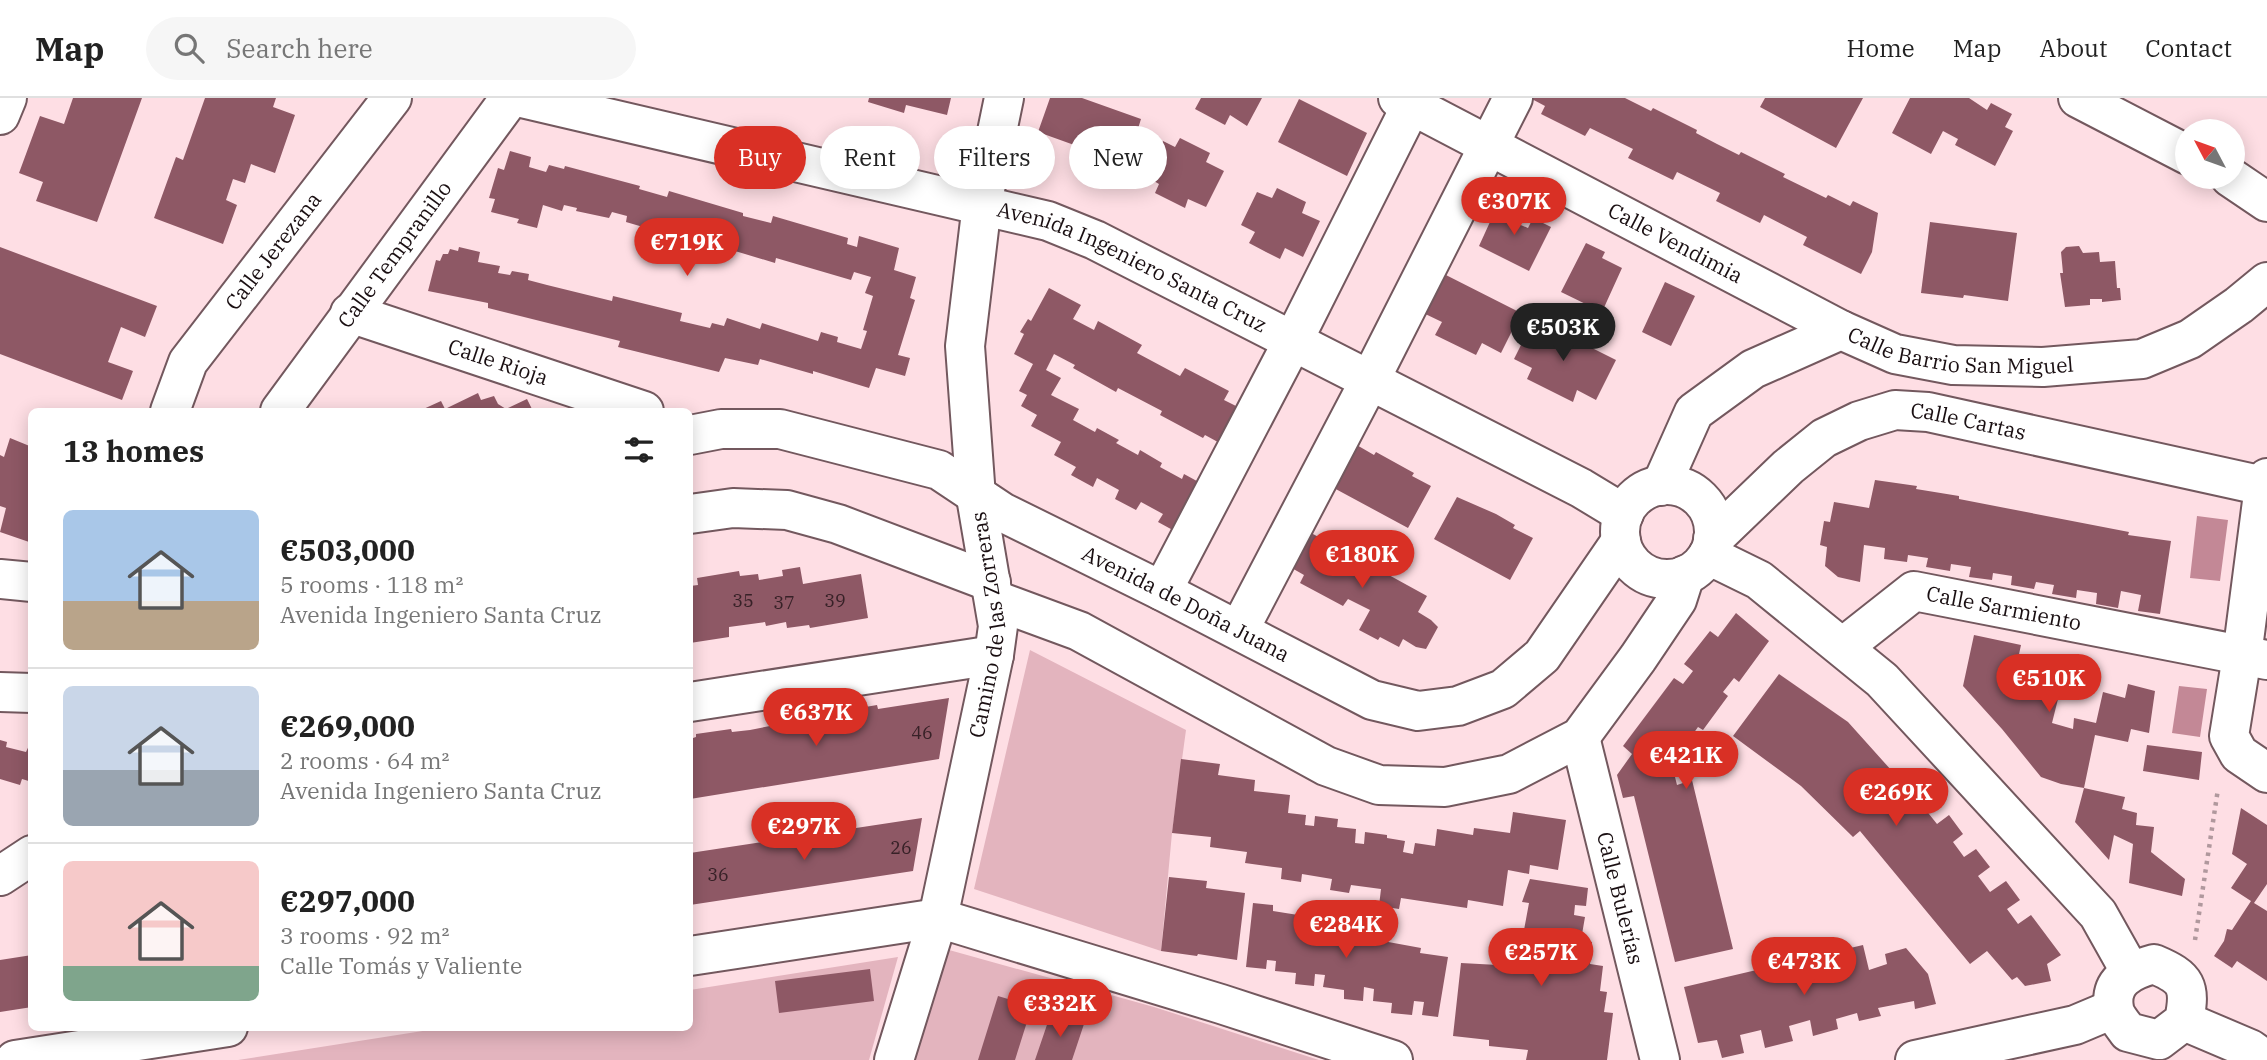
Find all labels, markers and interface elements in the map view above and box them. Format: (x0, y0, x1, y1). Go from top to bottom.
search box (146, 17, 636, 80)
text: Map (35, 27, 104, 70)
icon: search (170, 29, 208, 67)
text: Search here (226, 31, 373, 65)
text: Home (1847, 32, 1915, 64)
text: Map (1953, 32, 2001, 64)
text: About (2039, 32, 2107, 64)
text: Contact (2145, 32, 2232, 64)
north arrow (2175, 119, 2245, 189)
map controls (2175, 119, 2245, 189)
chip: Buy (714, 126, 806, 189)
chip: Rent (820, 126, 920, 189)
chip: Filters (934, 126, 1055, 189)
chip: New (1069, 126, 1167, 189)
street label: Calle Tempranillo (331, 175, 457, 333)
pin: €307K (1465, 178, 1563, 237)
text: €307K (1477, 185, 1551, 215)
street label: Calle Jerezana (218, 186, 327, 315)
street label: Avenida Ingeniero Santa Cruz (994, 195, 1272, 338)
street label: Calle Vendimia (1603, 195, 1748, 289)
pin: €719K (638, 218, 736, 278)
text: €719K (650, 226, 724, 256)
pin: €503K (1514, 303, 1612, 363)
text: €503K (1526, 311, 1600, 341)
street label: Calle Barrio San Miguel (1844, 320, 2075, 380)
street label: Calle Rioja (445, 332, 552, 391)
street label: Calle Cartas (1910, 396, 2029, 446)
text: 13 homes (63, 431, 204, 470)
icon: filters (620, 431, 658, 469)
street label: Camino de las Zorreras (962, 510, 1011, 740)
text: €503,000 (280, 530, 415, 569)
pin: €180K (1313, 531, 1411, 590)
icon: home (119, 538, 203, 622)
text: €180K (1325, 538, 1399, 568)
street label: Avenida de Doña Juana (1078, 539, 1295, 668)
text: 5 rooms · 118 m² (280, 569, 463, 599)
street label: Calle Sarmiento (1924, 579, 2084, 636)
house number: 35 (732, 589, 754, 612)
house number: 39 (824, 589, 846, 612)
house number: 37 (773, 591, 795, 614)
text: Avenida Ingeniero Santa Cruz (280, 599, 601, 629)
pin: €510K (2000, 654, 2098, 714)
text: €510K (2012, 662, 2086, 692)
pin: €637K (767, 688, 865, 748)
text: €637K (779, 696, 853, 726)
text: €269,000 (280, 706, 415, 745)
icon: home (119, 714, 203, 798)
house number: 46 (911, 721, 933, 744)
pin: €421K (1637, 732, 1735, 791)
text: €421K (1649, 739, 1723, 769)
text: 2 rooms · 64 m² (280, 745, 450, 775)
pin: €269K (1847, 768, 1945, 828)
text: Avenida Ingeniero Santa Cruz (280, 775, 601, 805)
text: €269K (1859, 776, 1933, 806)
pin: €297K (755, 802, 853, 862)
text: €297K (767, 810, 841, 840)
street label: Calle Bulerías (1591, 829, 1651, 967)
house number: 26 (890, 836, 912, 859)
house number: 36 (707, 863, 729, 886)
text: €297,000 (280, 881, 415, 920)
icon: home (119, 889, 203, 973)
pin: €284K (1297, 900, 1395, 960)
text: €284K (1309, 908, 1383, 938)
text: 3 rooms · 92 m² (280, 920, 450, 950)
pin: €257K (1492, 928, 1590, 988)
text: €257K (1504, 936, 1578, 966)
pin: €473K (1755, 937, 1853, 997)
text: €473K (1767, 945, 1841, 975)
text: Calle Tomás y Valiente (280, 950, 522, 980)
pin: €332K (1011, 979, 1109, 1039)
text: €332K (1023, 987, 1097, 1017)

